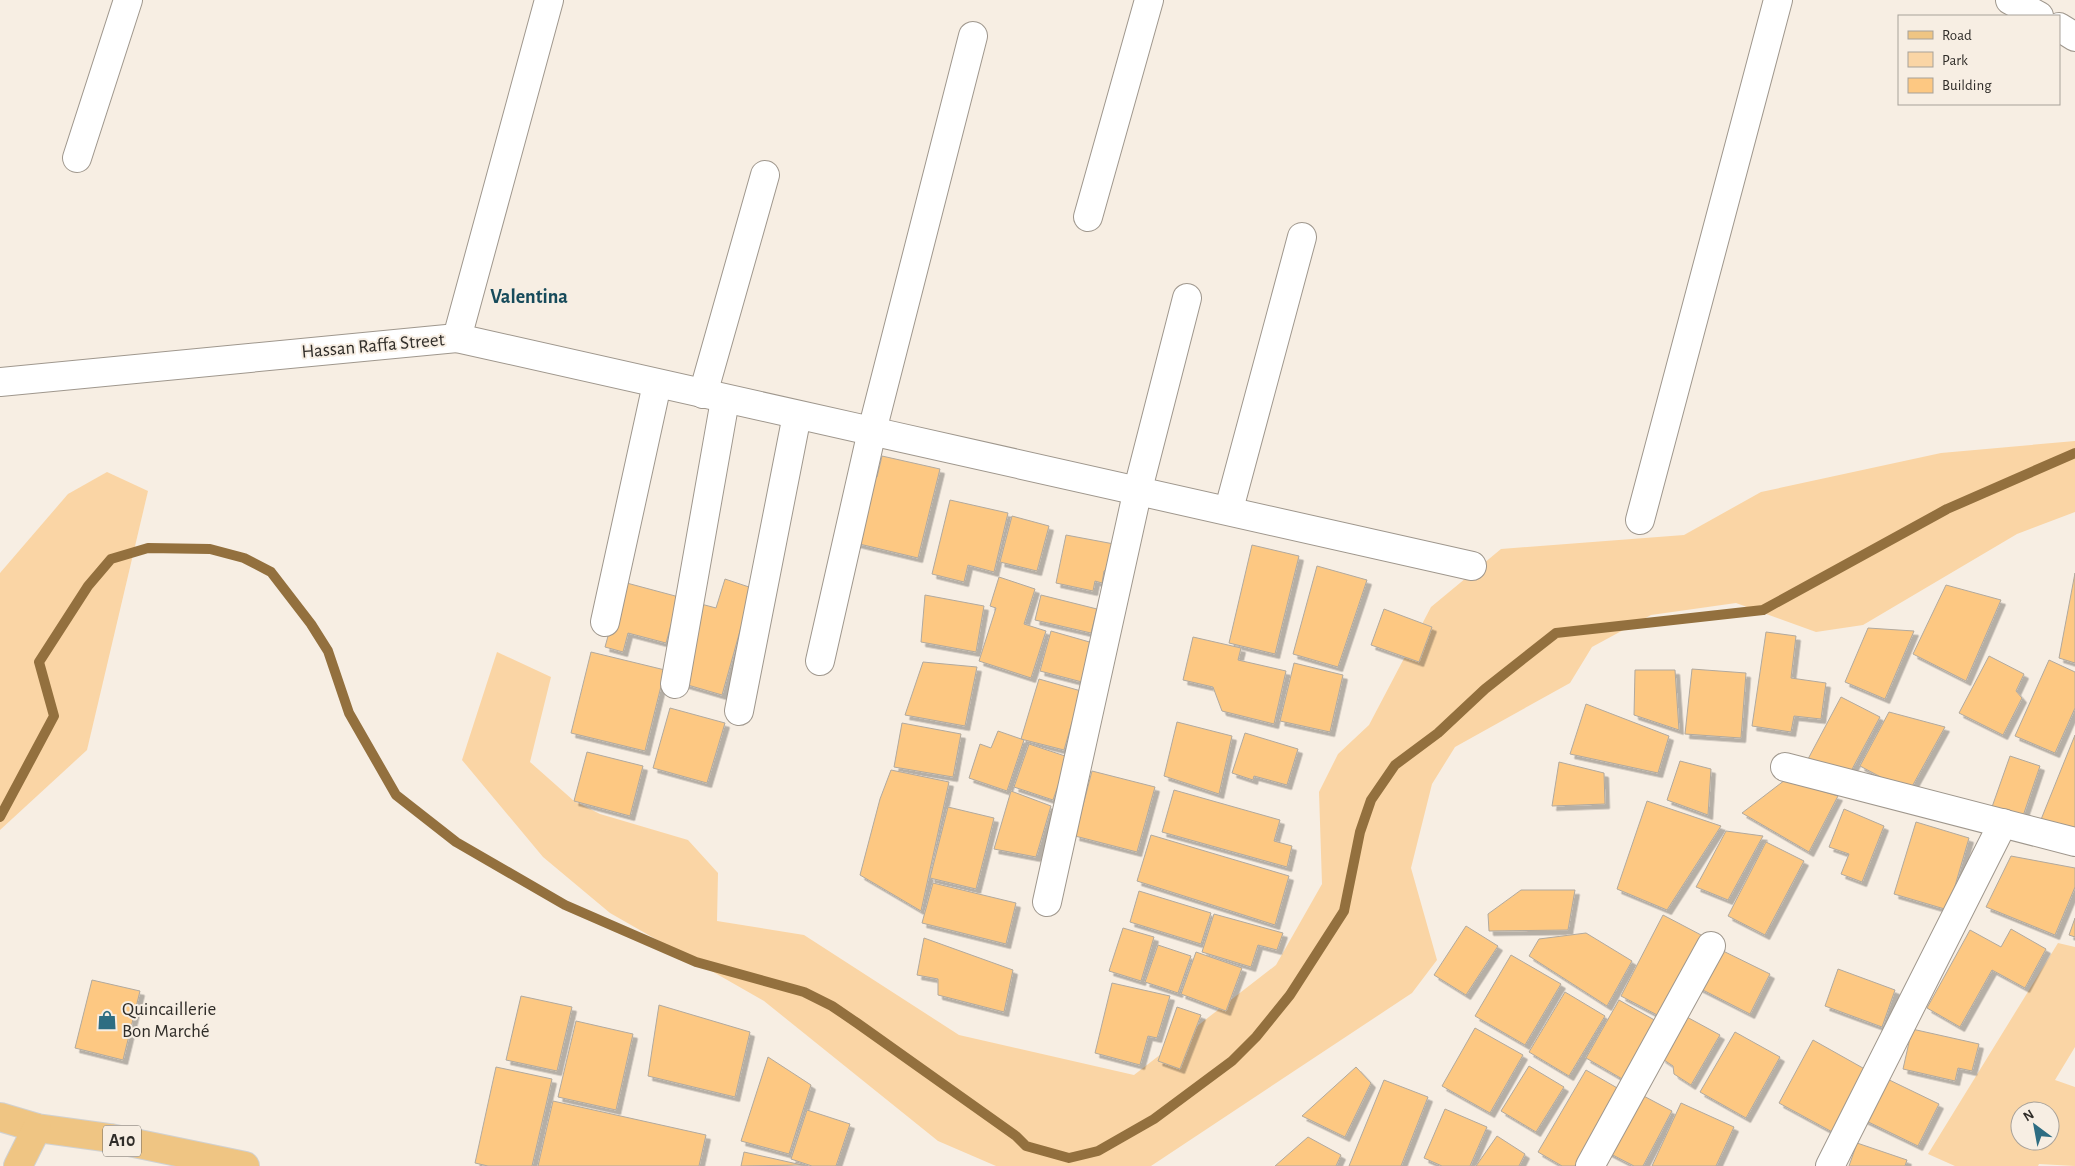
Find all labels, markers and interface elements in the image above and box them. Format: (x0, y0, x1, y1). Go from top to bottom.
legend (1898, 15, 2060, 105)
text: Road (1942, 28, 1972, 43)
text: Park (1942, 53, 1968, 68)
text: Building (1942, 78, 1992, 93)
district label: Valentina (490, 287, 568, 307)
street label: Hassan Raffa Street (301, 330, 445, 362)
place label: Quincaillerie Bon Marché (122, 1000, 216, 1041)
shop icon: Quincaillerie Bon Marché (96, 1009, 118, 1031)
north arrow (2010, 1101, 2060, 1151)
text: N (2021, 1107, 2036, 1124)
road number: A10 (103, 1126, 141, 1156)

